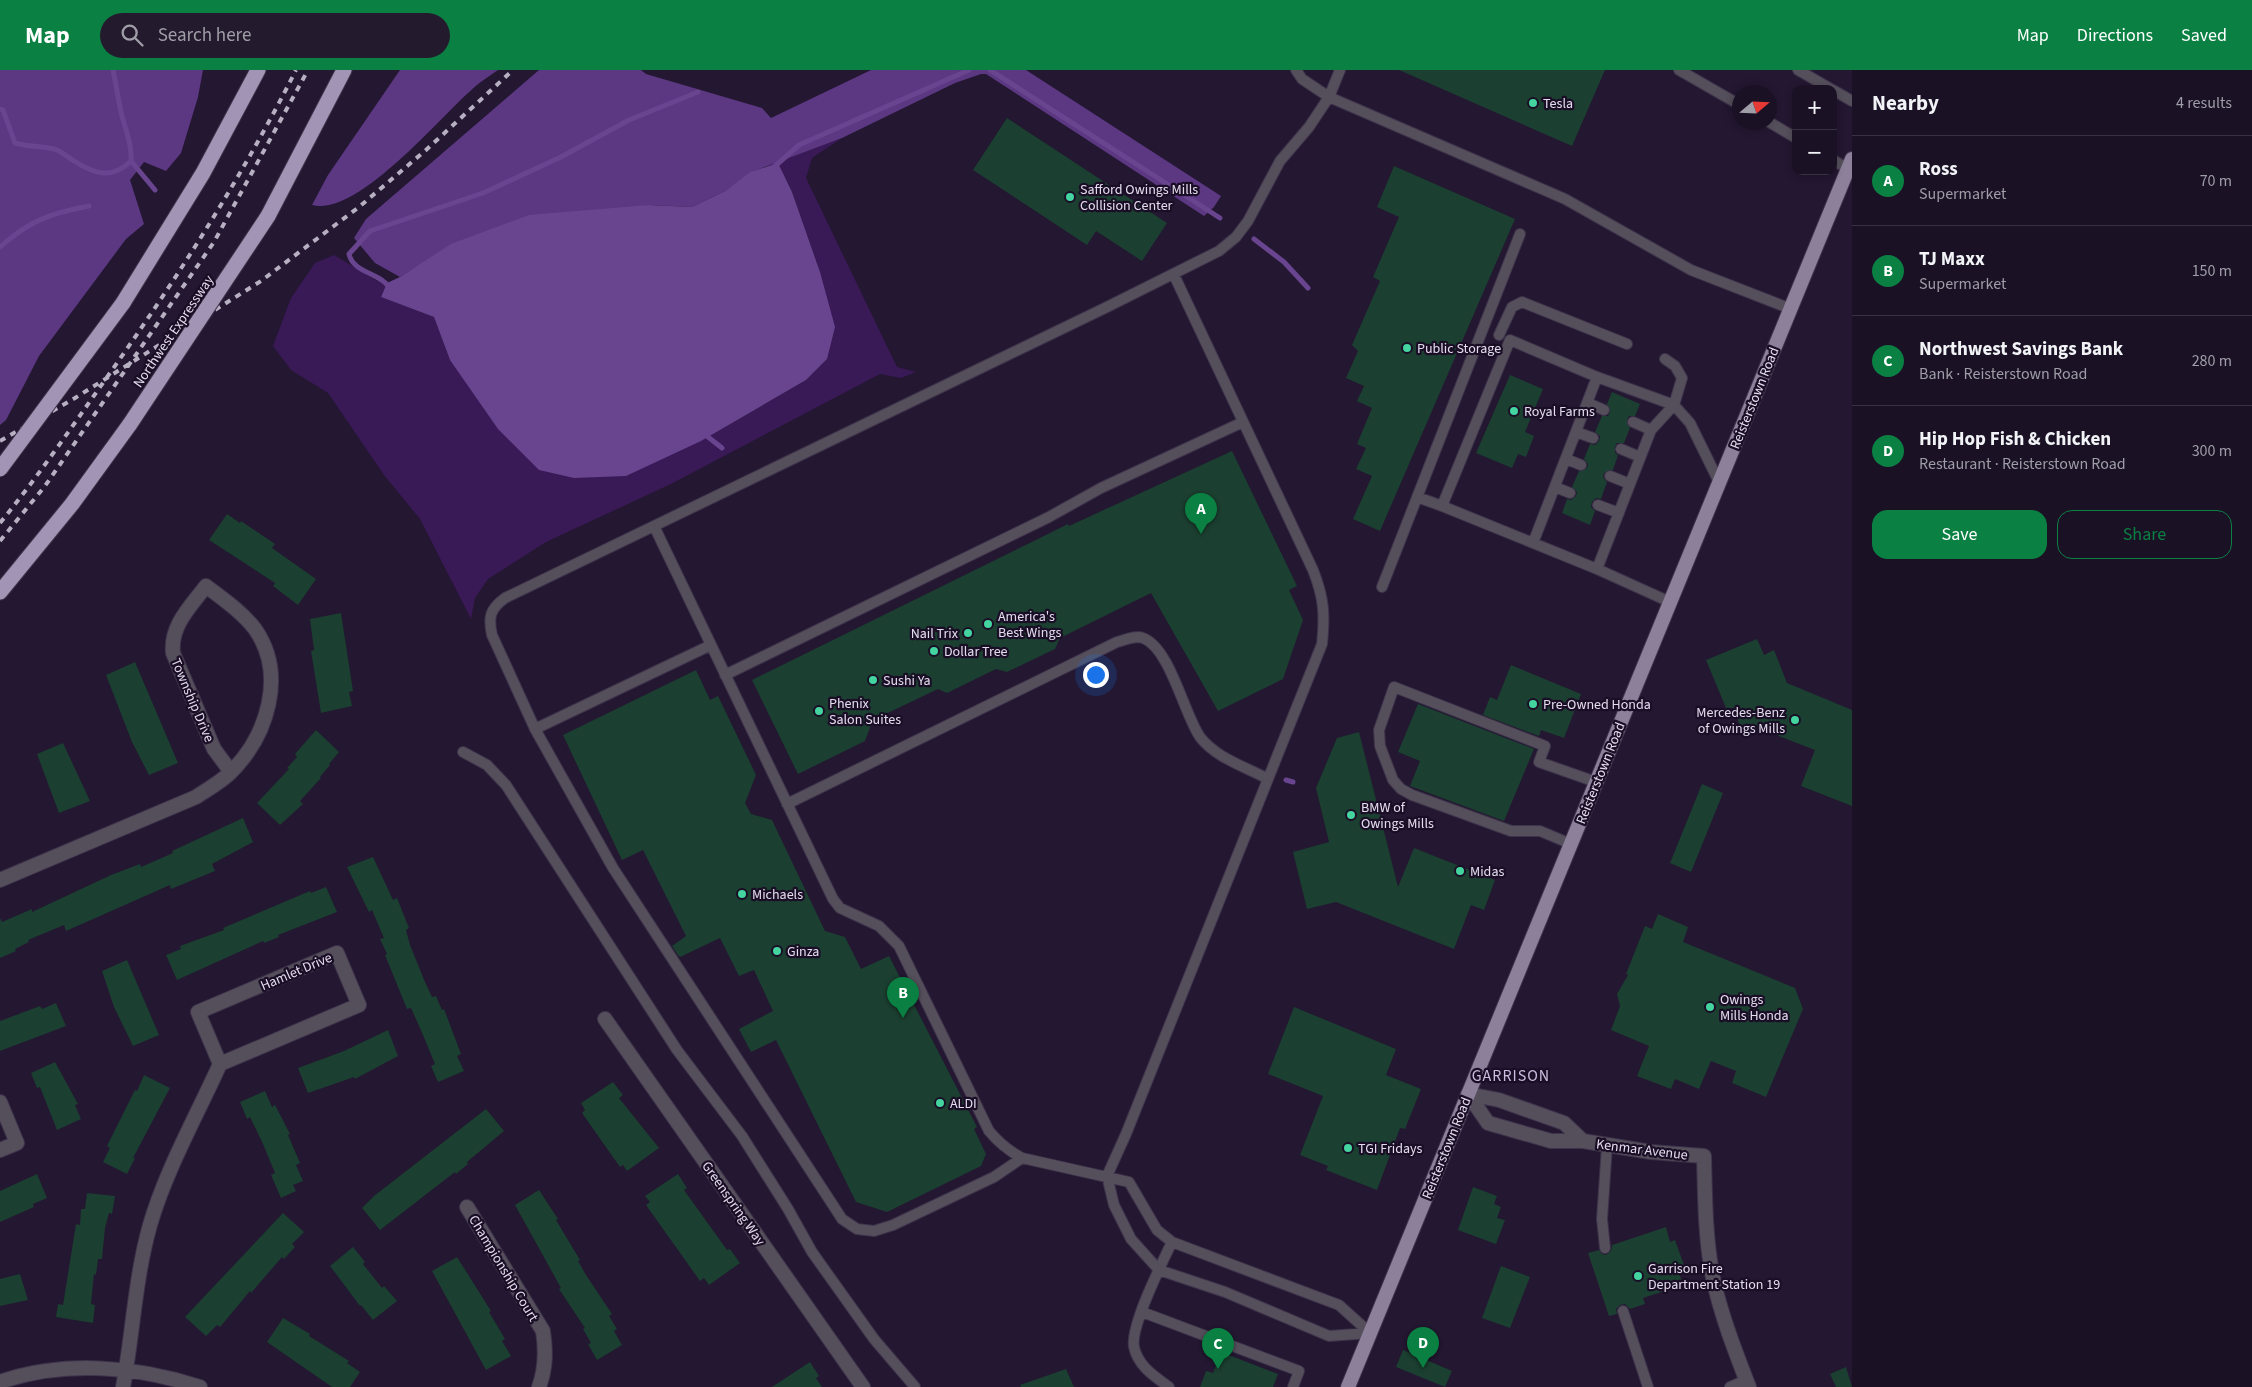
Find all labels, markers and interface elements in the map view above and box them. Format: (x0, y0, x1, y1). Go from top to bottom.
search box (100, 13, 450, 58)
text: Map (25, 18, 70, 53)
icon: search (118, 21, 146, 49)
text: Search here (158, 22, 251, 49)
text: Map (2017, 23, 2049, 48)
text: Directions (2077, 23, 2153, 48)
text: Saved (2181, 23, 2227, 48)
north arrow (1732, 85, 1777, 130)
map controls (1792, 85, 1837, 175)
button: + (1792, 85, 1837, 130)
text: Nearby (1872, 88, 1939, 118)
text: 4 results (2176, 92, 2232, 114)
place label: Tesla (1543, 94, 1573, 114)
marker: Tesla (1527, 97, 1539, 109)
button: − (1792, 130, 1837, 175)
text: Ross (1919, 156, 1958, 183)
text: A (1883, 170, 1893, 192)
text: 70 m (2200, 170, 2232, 192)
place label: Safford Owings Mills Collision Center (1080, 180, 1198, 216)
text: Supermarket (1919, 183, 2006, 205)
marker: Safford Owings Mills Collision Center (1064, 191, 1076, 203)
text: TJ Maxx (1919, 246, 1985, 273)
text: B (1883, 260, 1893, 282)
text: 150 m (2192, 260, 2232, 282)
street label: Northwest Expressway (129, 271, 219, 392)
text: Supermarket (1919, 273, 2006, 295)
text: Northwest Savings Bank (1919, 336, 2123, 363)
place label: Public Storage (1417, 339, 1501, 359)
marker: Public Storage (1401, 342, 1413, 354)
street label: Reisterstown Road (1725, 344, 1784, 452)
text: C (1883, 350, 1893, 372)
text: 280 m (2192, 350, 2232, 372)
text: Bank · Reisterstown Road (1919, 363, 2087, 385)
place label: Royal Farms (1524, 402, 1595, 422)
marker: Royal Farms (1508, 405, 1520, 417)
text: Hip Hop Fish & Chicken (1919, 426, 2111, 453)
text: D (1883, 440, 1893, 462)
text: 300 m (2192, 440, 2232, 462)
text: Restaurant · Reisterstown Road (1919, 453, 2126, 475)
pin: A (1185, 493, 1217, 534)
button: Save (1872, 510, 2047, 559)
button: Share (2057, 510, 2232, 559)
place label: America's Best Wings (998, 607, 1061, 643)
marker: America's Best Wings (982, 618, 994, 630)
place label: Nail Trix (911, 624, 959, 644)
marker: Nail Trix (962, 627, 974, 639)
place label: Dollar Tree (944, 642, 1008, 662)
marker: Dollar Tree (928, 645, 940, 657)
street label: Township Drive (165, 655, 219, 746)
your location (1083, 662, 1109, 688)
place label: Sushi Ya (883, 671, 931, 691)
marker: Sushi Ya (867, 674, 879, 686)
place label: Phenix Salon Suites (829, 694, 901, 730)
place label: Pre-Owned Honda (1543, 695, 1651, 715)
marker: Pre-Owned Honda (1527, 698, 1539, 710)
place label: Mercedes-Benz of Owings Mills (1696, 703, 1785, 739)
marker: Phenix Salon Suites (813, 705, 825, 717)
marker: Mercedes-Benz of Owings Mills (1789, 714, 1801, 726)
street label: Reisterstown Road (1571, 719, 1630, 827)
place label: BMW of Owings Mills (1361, 798, 1434, 834)
marker: BMW of Owings Mills (1345, 809, 1357, 821)
place label: Midas (1470, 862, 1504, 882)
marker: Midas (1454, 865, 1466, 877)
place label: Michaels (752, 885, 803, 905)
marker: Michaels (736, 888, 748, 900)
place label: Ginza (787, 942, 819, 962)
marker: Ginza (771, 945, 783, 957)
street label: Hamlet Drive (257, 948, 335, 996)
pin: B (887, 977, 919, 1018)
place label: Owings Mills Honda (1720, 990, 1789, 1026)
marker: Owings Mills Honda (1704, 1001, 1716, 1013)
district label: GARRISON (1472, 1065, 1550, 1087)
place label: ALDI (950, 1094, 977, 1114)
street label: Reisterstown Road (1417, 1094, 1476, 1202)
marker: ALDI (934, 1097, 946, 1109)
street label: Kenmar Avenue (1595, 1134, 1689, 1166)
place label: TGI Fridays (1358, 1139, 1423, 1159)
marker: TGI Fridays (1342, 1142, 1354, 1154)
street label: Greenspring Way (697, 1157, 770, 1250)
street label: Championship Court (463, 1211, 543, 1326)
place label: Garrison Fire Department Station 19 (1648, 1259, 1780, 1295)
marker: Garrison Fire Department Station 19 (1632, 1270, 1644, 1282)
pin: D (1407, 1327, 1439, 1368)
pin: C (1202, 1328, 1234, 1369)

